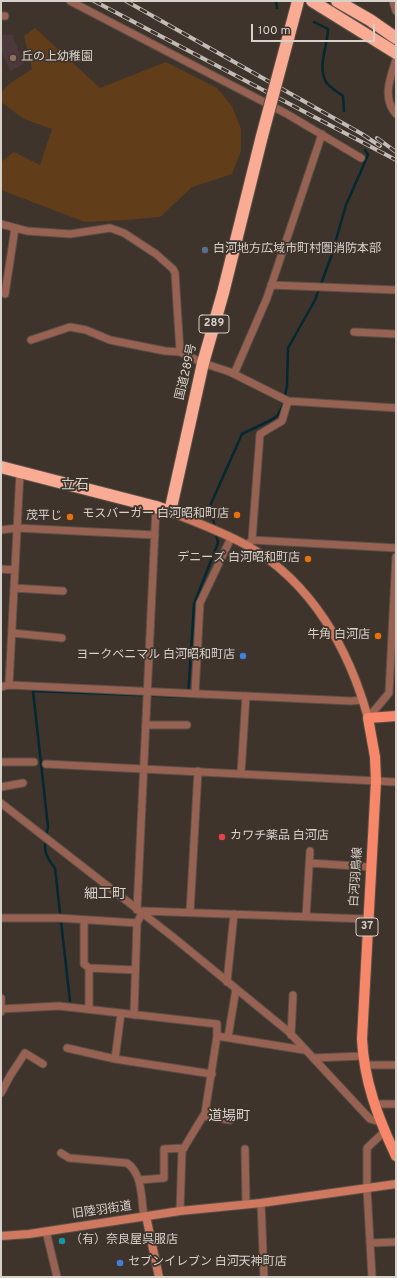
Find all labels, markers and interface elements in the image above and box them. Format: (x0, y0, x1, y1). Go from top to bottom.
scale bar (253, 16, 377, 42)
text: 100 m (258, 23, 291, 39)
place label: 丘の上幼稚園 (21, 51, 93, 65)
marker: 丘の上幼稚園 (8, 53, 18, 63)
place label: 白河地方広域市町村圏消防本部 (213, 243, 381, 257)
marker: 白河地方広域市町村圏消防本部 (200, 245, 210, 255)
road number: 289 (199, 315, 229, 333)
street label: 国道289号 (174, 342, 200, 402)
district label: 立石 (61, 478, 89, 494)
place label: モスバーガー 白河昭和町店 (82, 508, 229, 522)
place label: 茂平じ (26, 510, 62, 524)
marker: モスバーガー 白河昭和町店 (232, 510, 242, 520)
marker: 茂平じ (65, 512, 75, 522)
place label: デニーズ 白河昭和町店 (177, 552, 300, 566)
marker: デニーズ 白河昭和町店 (303, 554, 313, 564)
place label: 牛角 白河店 (307, 629, 370, 643)
marker: 牛角 白河店 (373, 631, 383, 641)
place label: ヨークベニマル 白河昭和町店 (76, 649, 235, 663)
marker: ヨークベニマル 白河昭和町店 (238, 651, 248, 661)
place label: カワチ薬品 白河店 (230, 830, 329, 844)
marker: カワチ薬品 白河店 (217, 832, 227, 842)
street label: 白河羽鳥線 (348, 847, 366, 907)
district label: 細工町 (84, 887, 126, 903)
road number: 37 (356, 918, 378, 936)
district label: 道場町 (208, 1109, 250, 1125)
street label: 旧陸羽街道 (71, 1200, 133, 1222)
place label: （有）奈良屋呉服店 (70, 1234, 178, 1248)
marker: （有）奈良屋呉服店 (57, 1236, 67, 1246)
place label: セブンイレブン 白河天神町店 (128, 1256, 287, 1270)
marker: セブンイレブン 白河天神町店 (115, 1258, 125, 1268)

